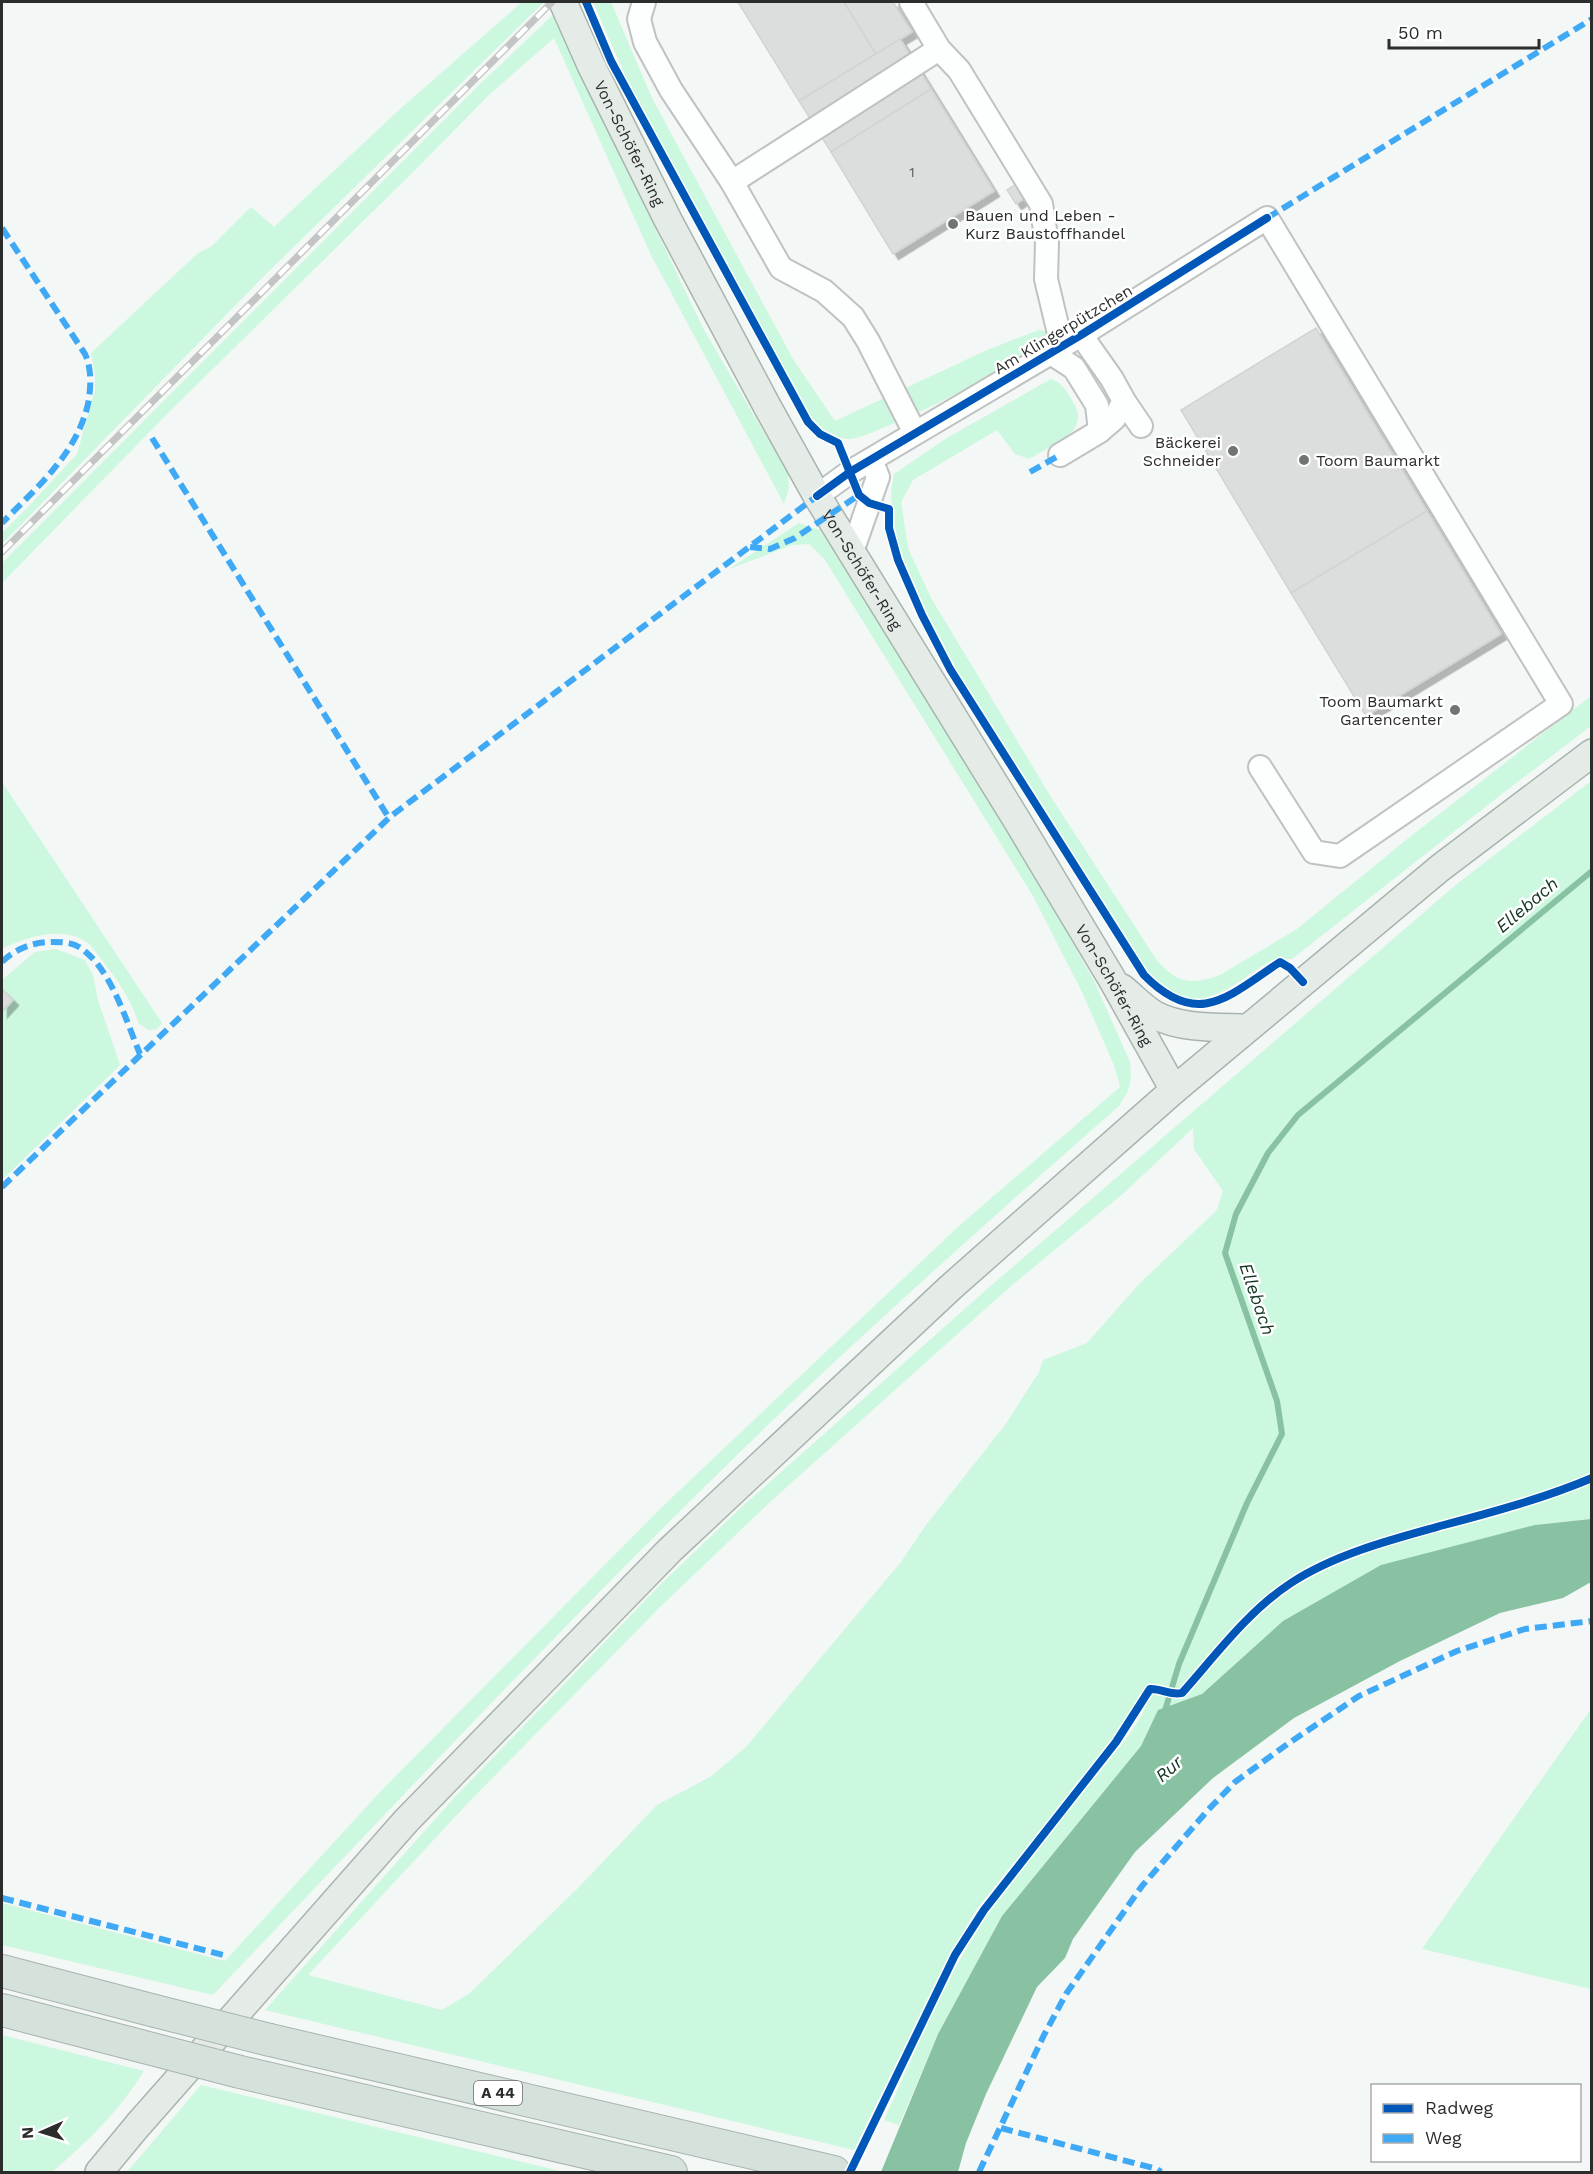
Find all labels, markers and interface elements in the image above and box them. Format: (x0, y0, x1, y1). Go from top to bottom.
scale bar (1389, 12, 1539, 50)
text: 50 m (1398, 22, 1443, 43)
street label: Von-Schöfer-Ring (590, 77, 669, 209)
house number: 1 (909, 164, 915, 180)
place label: Bauen und Leben - Kurz Baustoffhandel (965, 206, 1125, 243)
marker: Bauen und Leben - Kurz Baustoffhandel (946, 217, 960, 231)
street label: Am Klingerpützchen (991, 281, 1136, 378)
place label: Bäckerei Schneider (1143, 433, 1221, 470)
marker: Bäckerei Schneider (1226, 444, 1240, 458)
place label: Toom Baumarkt (1316, 451, 1440, 470)
marker: Toom Baumarkt (1297, 453, 1311, 467)
street label: Von-Schöfer-Ring (818, 506, 906, 634)
place label: Toom Baumarkt Gartencenter (1319, 692, 1443, 729)
marker: Toom Baumarkt Gartencenter (1448, 703, 1462, 717)
water label: Ellebach (1491, 872, 1562, 937)
street label: Von-Schöfer-Ring (1071, 921, 1157, 1050)
water label: Ellebach (1235, 1260, 1280, 1338)
water label: Rur (1151, 1751, 1187, 1786)
road number: A 44 (474, 2081, 522, 2105)
legend (1371, 2084, 1581, 2162)
text: Radweg (1425, 2097, 1494, 2118)
north arrow (12, 2102, 72, 2162)
text: N (18, 2126, 37, 2139)
text: Weg (1425, 2127, 1462, 2148)

